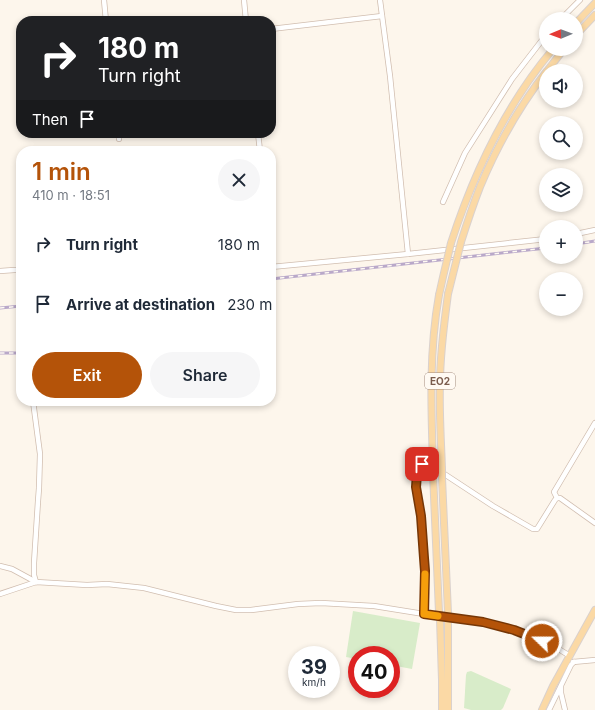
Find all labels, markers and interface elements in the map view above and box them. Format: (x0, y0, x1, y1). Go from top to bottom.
north arrow (539, 12, 583, 56)
map controls (539, 12, 583, 316)
text: 180 m (98, 31, 179, 65)
icon: right (32, 32, 84, 84)
button: sound (539, 64, 583, 108)
text: Turn right (98, 65, 181, 86)
icon: arrive (76, 108, 98, 130)
text: Then (32, 110, 68, 129)
button: search (539, 116, 583, 160)
text: 1 min (32, 157, 91, 186)
button: close (218, 159, 260, 201)
button: layers (539, 168, 583, 212)
text: 410 m · 18:51 (32, 187, 110, 203)
button: + (539, 220, 583, 264)
icon: right (32, 233, 54, 255)
text: Turn right (66, 235, 138, 254)
text: 180 m (218, 235, 260, 254)
button: − (539, 272, 583, 316)
icon: arrive (32, 293, 54, 315)
text: Arrive at destination (66, 295, 215, 314)
text: 230 m (227, 295, 272, 314)
button: Exit (32, 352, 142, 398)
button: Share (150, 352, 260, 398)
road number: ΕΟ2 (425, 373, 455, 389)
pin (405, 447, 439, 481)
icon: arrive (411, 453, 433, 475)
position arrow (521, 620, 563, 662)
speed limit sign: 40 (348, 646, 400, 698)
text: 39 (301, 655, 327, 679)
text: km/h (302, 676, 326, 688)

